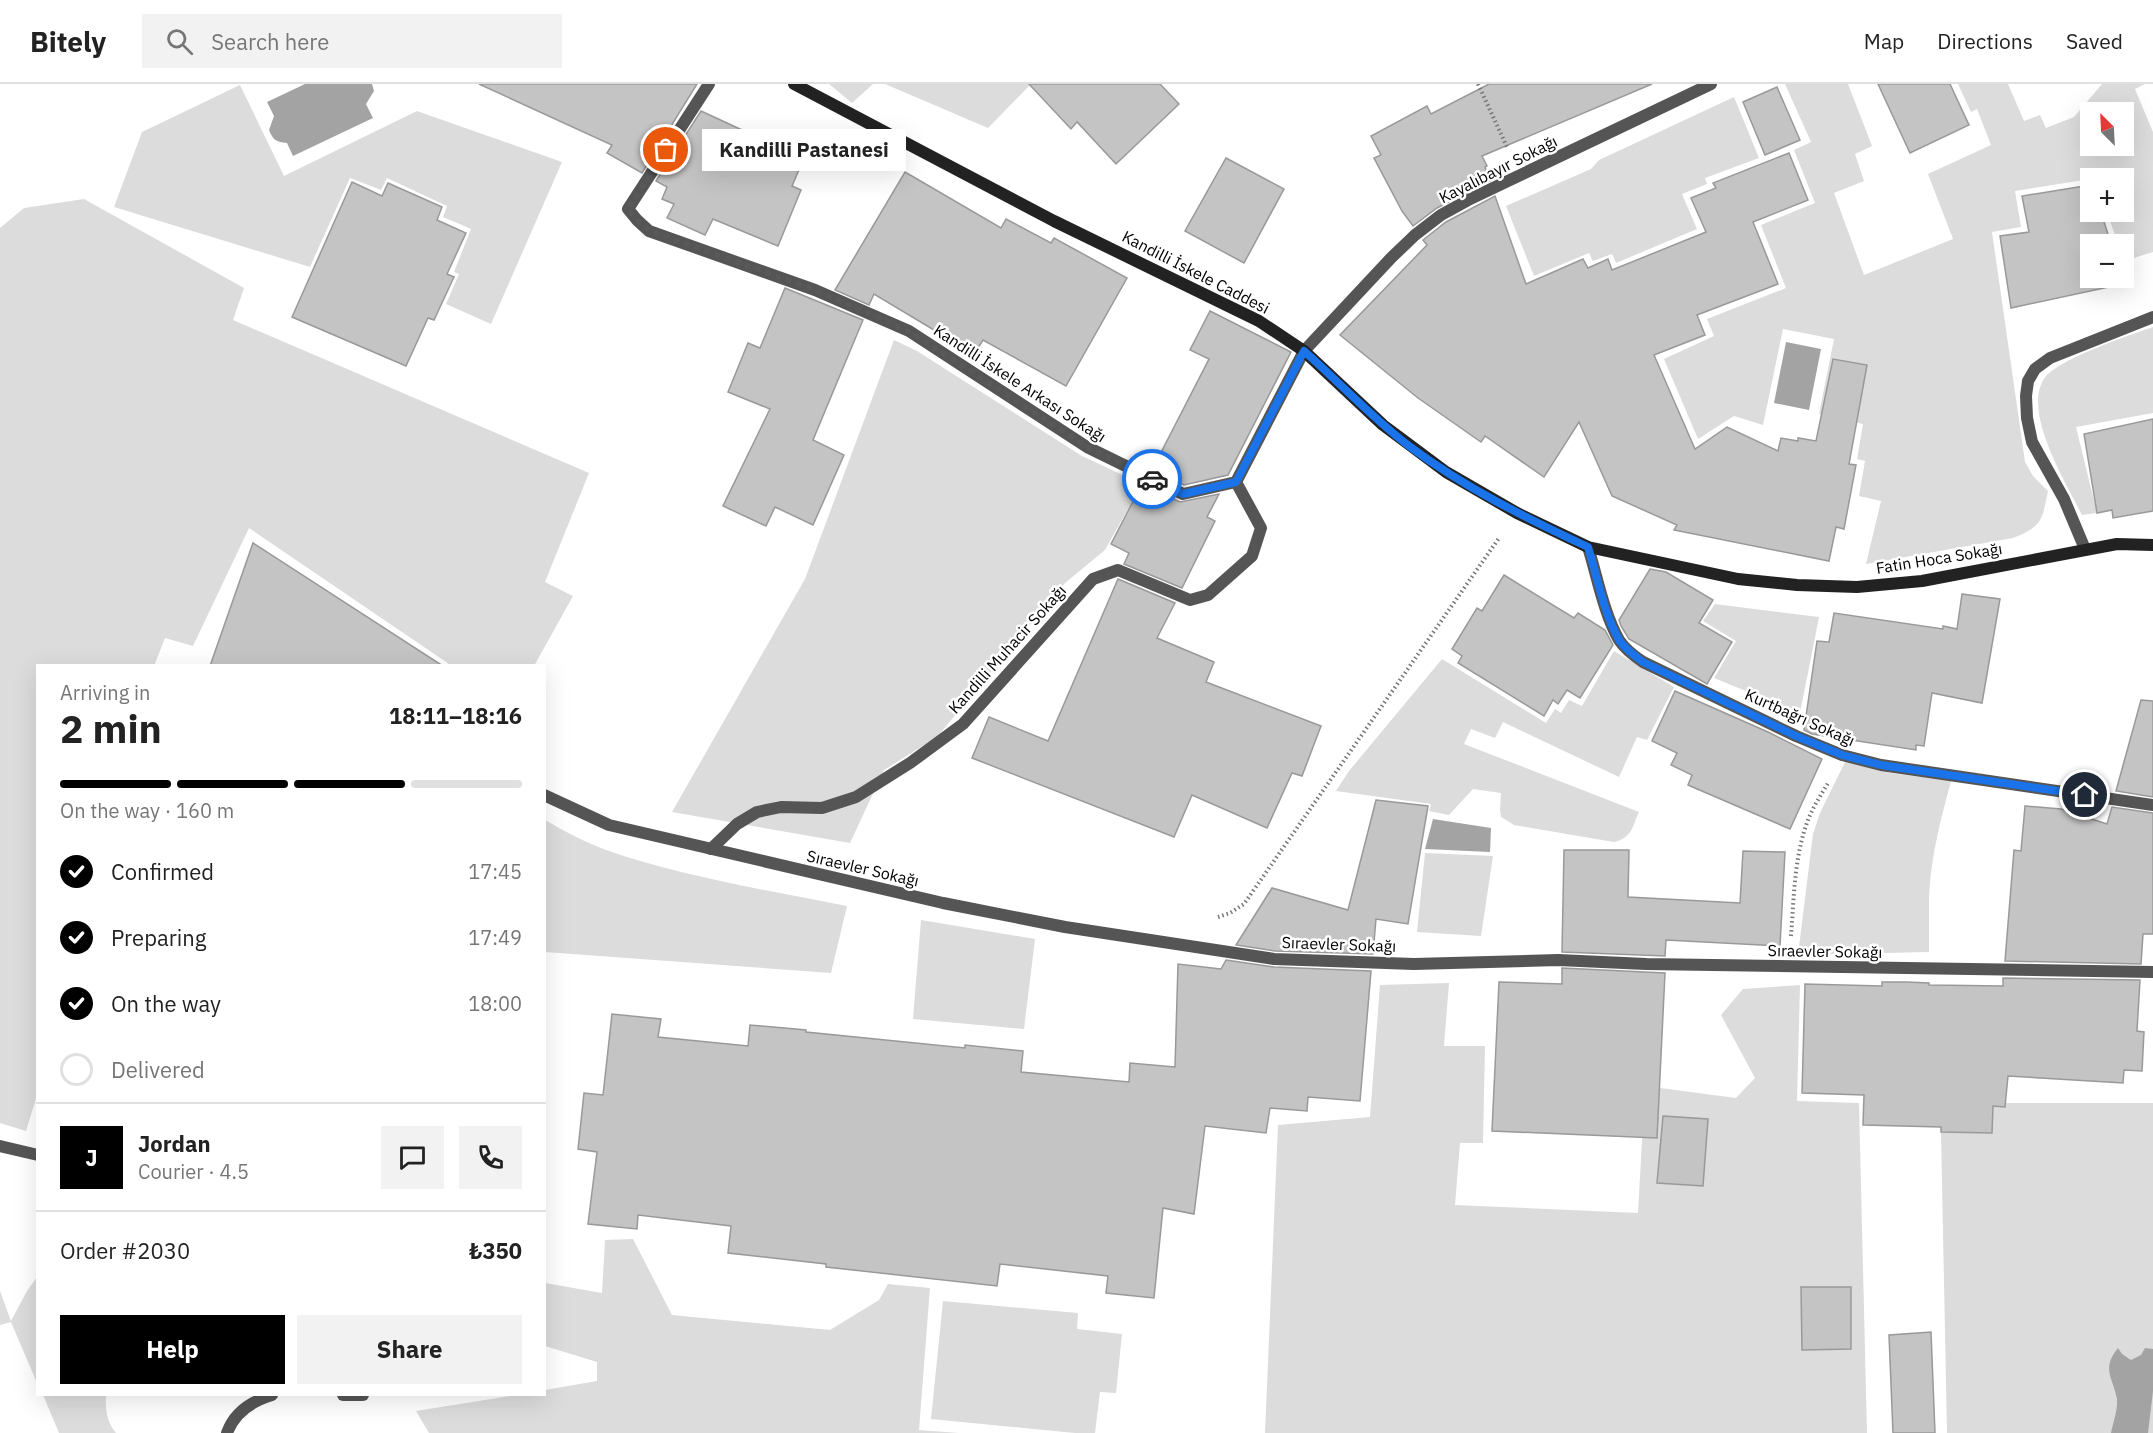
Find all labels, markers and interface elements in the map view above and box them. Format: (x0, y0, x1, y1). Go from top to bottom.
search box (142, 14, 562, 68)
text: Bitely (30, 23, 106, 60)
icon: search (163, 25, 196, 58)
text: Search here (211, 27, 329, 56)
text: Map (1864, 27, 1904, 55)
text: Directions (1937, 27, 2033, 55)
text: Saved (2066, 27, 2123, 55)
north arrow (2080, 102, 2134, 156)
map controls (2080, 102, 2134, 288)
pin (640, 124, 691, 175)
callout: Kandilli Pastanesi (702, 129, 906, 171)
street label: Kayalıbayır Sokağı (1436, 131, 1560, 207)
icon: bag (649, 133, 682, 166)
text: Kandilli Pastanesi (719, 136, 889, 163)
button: + (2080, 168, 2134, 222)
street label: Kandilli İskele Caddesi (1119, 226, 1273, 318)
button: − (2080, 234, 2134, 288)
street label: Kandilli İskele Arkası Sokağı (930, 320, 1110, 446)
courier (1122, 449, 1182, 509)
icon: car (1136, 463, 1169, 496)
street label: Fatin Hoca Sokağı (1874, 538, 2004, 578)
street label: Kandilli Muhacir Sokağı (944, 581, 1070, 717)
text: Arriving in (60, 679, 150, 706)
street label: Kurtbağrı Sokağı (1742, 684, 1858, 750)
text: 18:11–18:16 (389, 701, 522, 730)
text: 2 min (60, 703, 162, 754)
pin (2059, 769, 2110, 820)
icon: home (2068, 778, 2101, 811)
text: On the way · 160 m (60, 797, 234, 824)
street label: Sıraevler Sokağı (805, 845, 921, 891)
icon: check (60, 855, 93, 888)
text: Confirmed (111, 857, 214, 886)
text: 17:45 (468, 858, 522, 885)
icon: check (60, 921, 93, 954)
text: Preparing (111, 923, 206, 952)
text: 17:49 (468, 924, 522, 951)
street label: Sıraevler Sokağı (1281, 932, 1397, 956)
street label: Sıraevler Sokağı (1768, 940, 1882, 962)
icon: check (60, 987, 93, 1020)
text: On the way (111, 989, 221, 1018)
text: 18:00 (468, 990, 522, 1017)
text: Delivered (111, 1055, 205, 1084)
button: chat (381, 1126, 444, 1189)
button: phone (459, 1126, 522, 1189)
text: Jordan (138, 1129, 211, 1158)
text: J (85, 1143, 98, 1172)
text: Courier · 4.5 (138, 1158, 249, 1185)
text: Order #2030 (60, 1236, 190, 1265)
text: ₺350 (469, 1236, 522, 1265)
button: Help (60, 1315, 285, 1384)
button: Share (297, 1315, 522, 1384)

